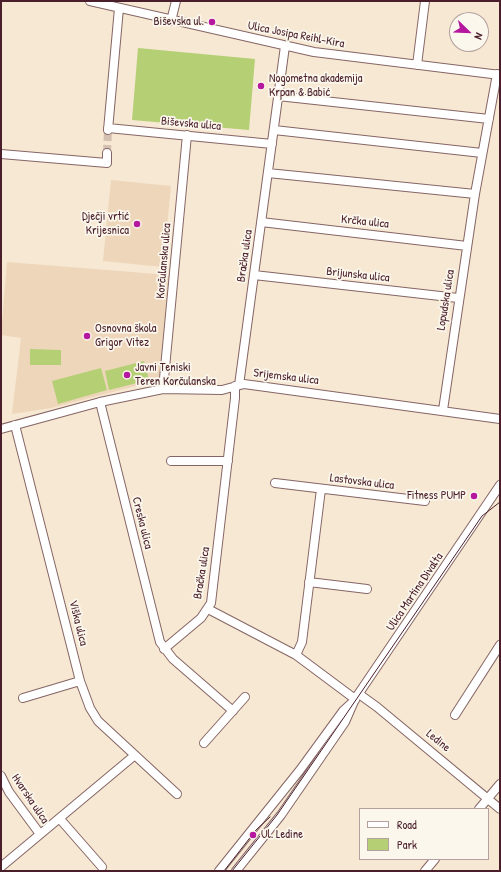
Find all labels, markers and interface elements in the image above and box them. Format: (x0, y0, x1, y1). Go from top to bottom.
north arrow (449, 12, 489, 52)
place label: Biševska ul. (153, 15, 204, 29)
marker: Biševska ul. (207, 17, 217, 27)
street label: Ulica Josipa Reihl-Kira (246, 19, 346, 51)
text: N (472, 31, 487, 42)
place label: Nogometna akademija Krpan & Babić (269, 72, 363, 100)
marker: Nogometna akademija Krpan & Babić (256, 81, 266, 91)
street label: Biševska ulica (160, 114, 222, 134)
place label: Dječji vrtić Krijesnica (82, 210, 129, 238)
street label: Krčka ulica (340, 212, 390, 232)
marker: Dječji vrtić Krijesnica (132, 219, 142, 229)
street label: Korčulanska ulica (154, 223, 174, 299)
street label: Bračka ulica (234, 229, 256, 283)
street label: Brijunska ulica (326, 265, 390, 285)
street label: Lopudska ulica (434, 269, 458, 331)
place label: Osnovna škola Grigor Vitez (95, 322, 157, 350)
marker: Osnovna škola Grigor Vitez (82, 331, 92, 341)
place label: Javni Teniski Teren Korčulanska (135, 361, 216, 389)
street label: Srijemska ulica (253, 366, 319, 388)
marker: Javni Teniski Teren Korčulanska (122, 370, 132, 380)
street label: Lastovska ulica (329, 471, 395, 493)
place label: Fitness PUMP (407, 489, 466, 503)
marker: Fitness PUMP (469, 491, 479, 501)
street label: Creska ulica (129, 496, 155, 550)
street label: Bračka ulica (191, 546, 213, 600)
street label: Ulica Martina Divalta (384, 550, 446, 634)
street label: Viška ulica (65, 599, 91, 647)
street label: Ledine (423, 727, 453, 755)
street label: Hvarska ulica (8, 771, 52, 827)
legend (359, 808, 489, 860)
text: Road (397, 816, 417, 833)
place label: Ul. Ledine (261, 828, 303, 842)
marker: Ul. Ledine (248, 830, 258, 840)
text: Park (397, 836, 417, 853)

